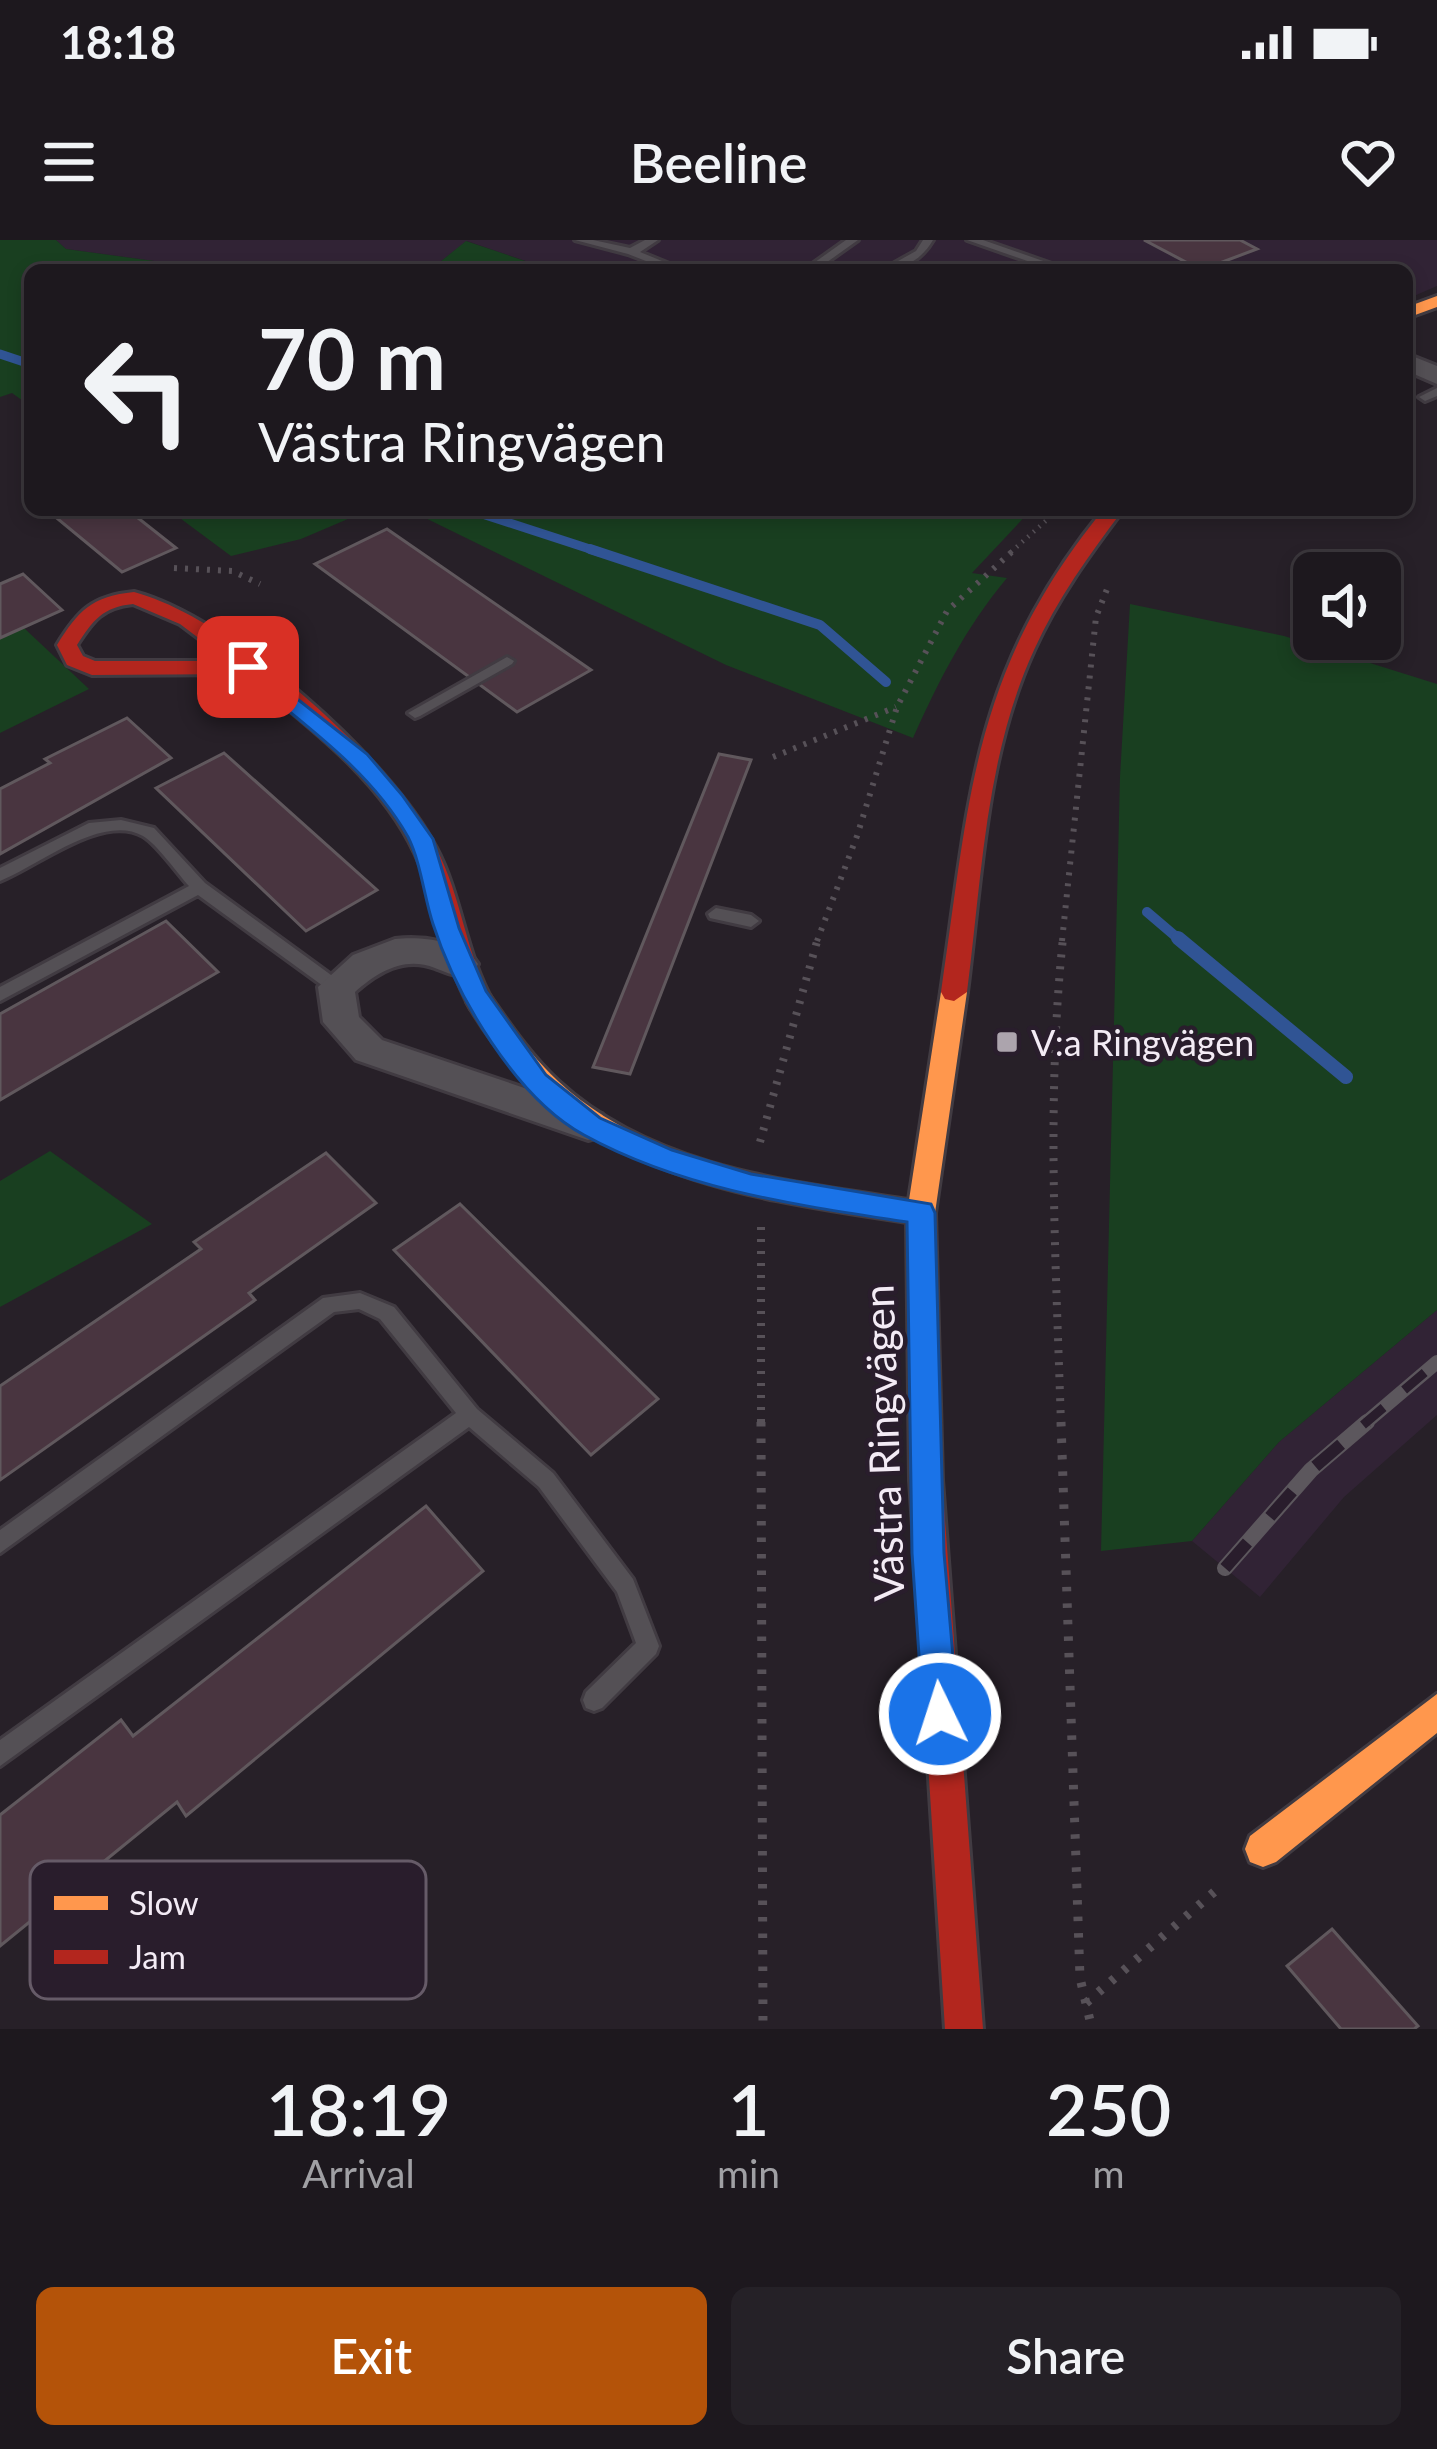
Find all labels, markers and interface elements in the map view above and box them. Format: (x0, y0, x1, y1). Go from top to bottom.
text: 18:18 (60, 15, 176, 69)
icon: menu (36, 129, 102, 195)
icon: heart (1335, 129, 1401, 195)
text: Beeline (630, 130, 807, 195)
text: 70 m (258, 307, 446, 408)
icon: left (60, 312, 216, 468)
text: Västra Ringvägen (258, 409, 666, 474)
map controls (1293, 552, 1401, 660)
button: sound (1293, 552, 1401, 660)
pin (197, 616, 299, 718)
icon: arrive (215, 634, 281, 700)
place label: V:a Ringvägen (1031, 1020, 1254, 1064)
marker: V:a Ringvägen (994, 1029, 1020, 1055)
street label: Västra Ringvägen (852, 1284, 914, 1602)
position arrow (877, 1651, 1003, 1777)
legend (30, 1861, 426, 1999)
text: Slow (129, 1882, 199, 1922)
text: Jam (129, 1936, 186, 1976)
text: 18:19 (266, 2065, 451, 2151)
text: 1 (728, 2065, 769, 2151)
text: 250 (1046, 2065, 1171, 2151)
text: Arrival (302, 2150, 415, 2196)
text: min (717, 2150, 780, 2196)
text: m (1093, 2150, 1125, 2196)
button: Exit (36, 2287, 707, 2425)
button: Share (731, 2287, 1401, 2425)

